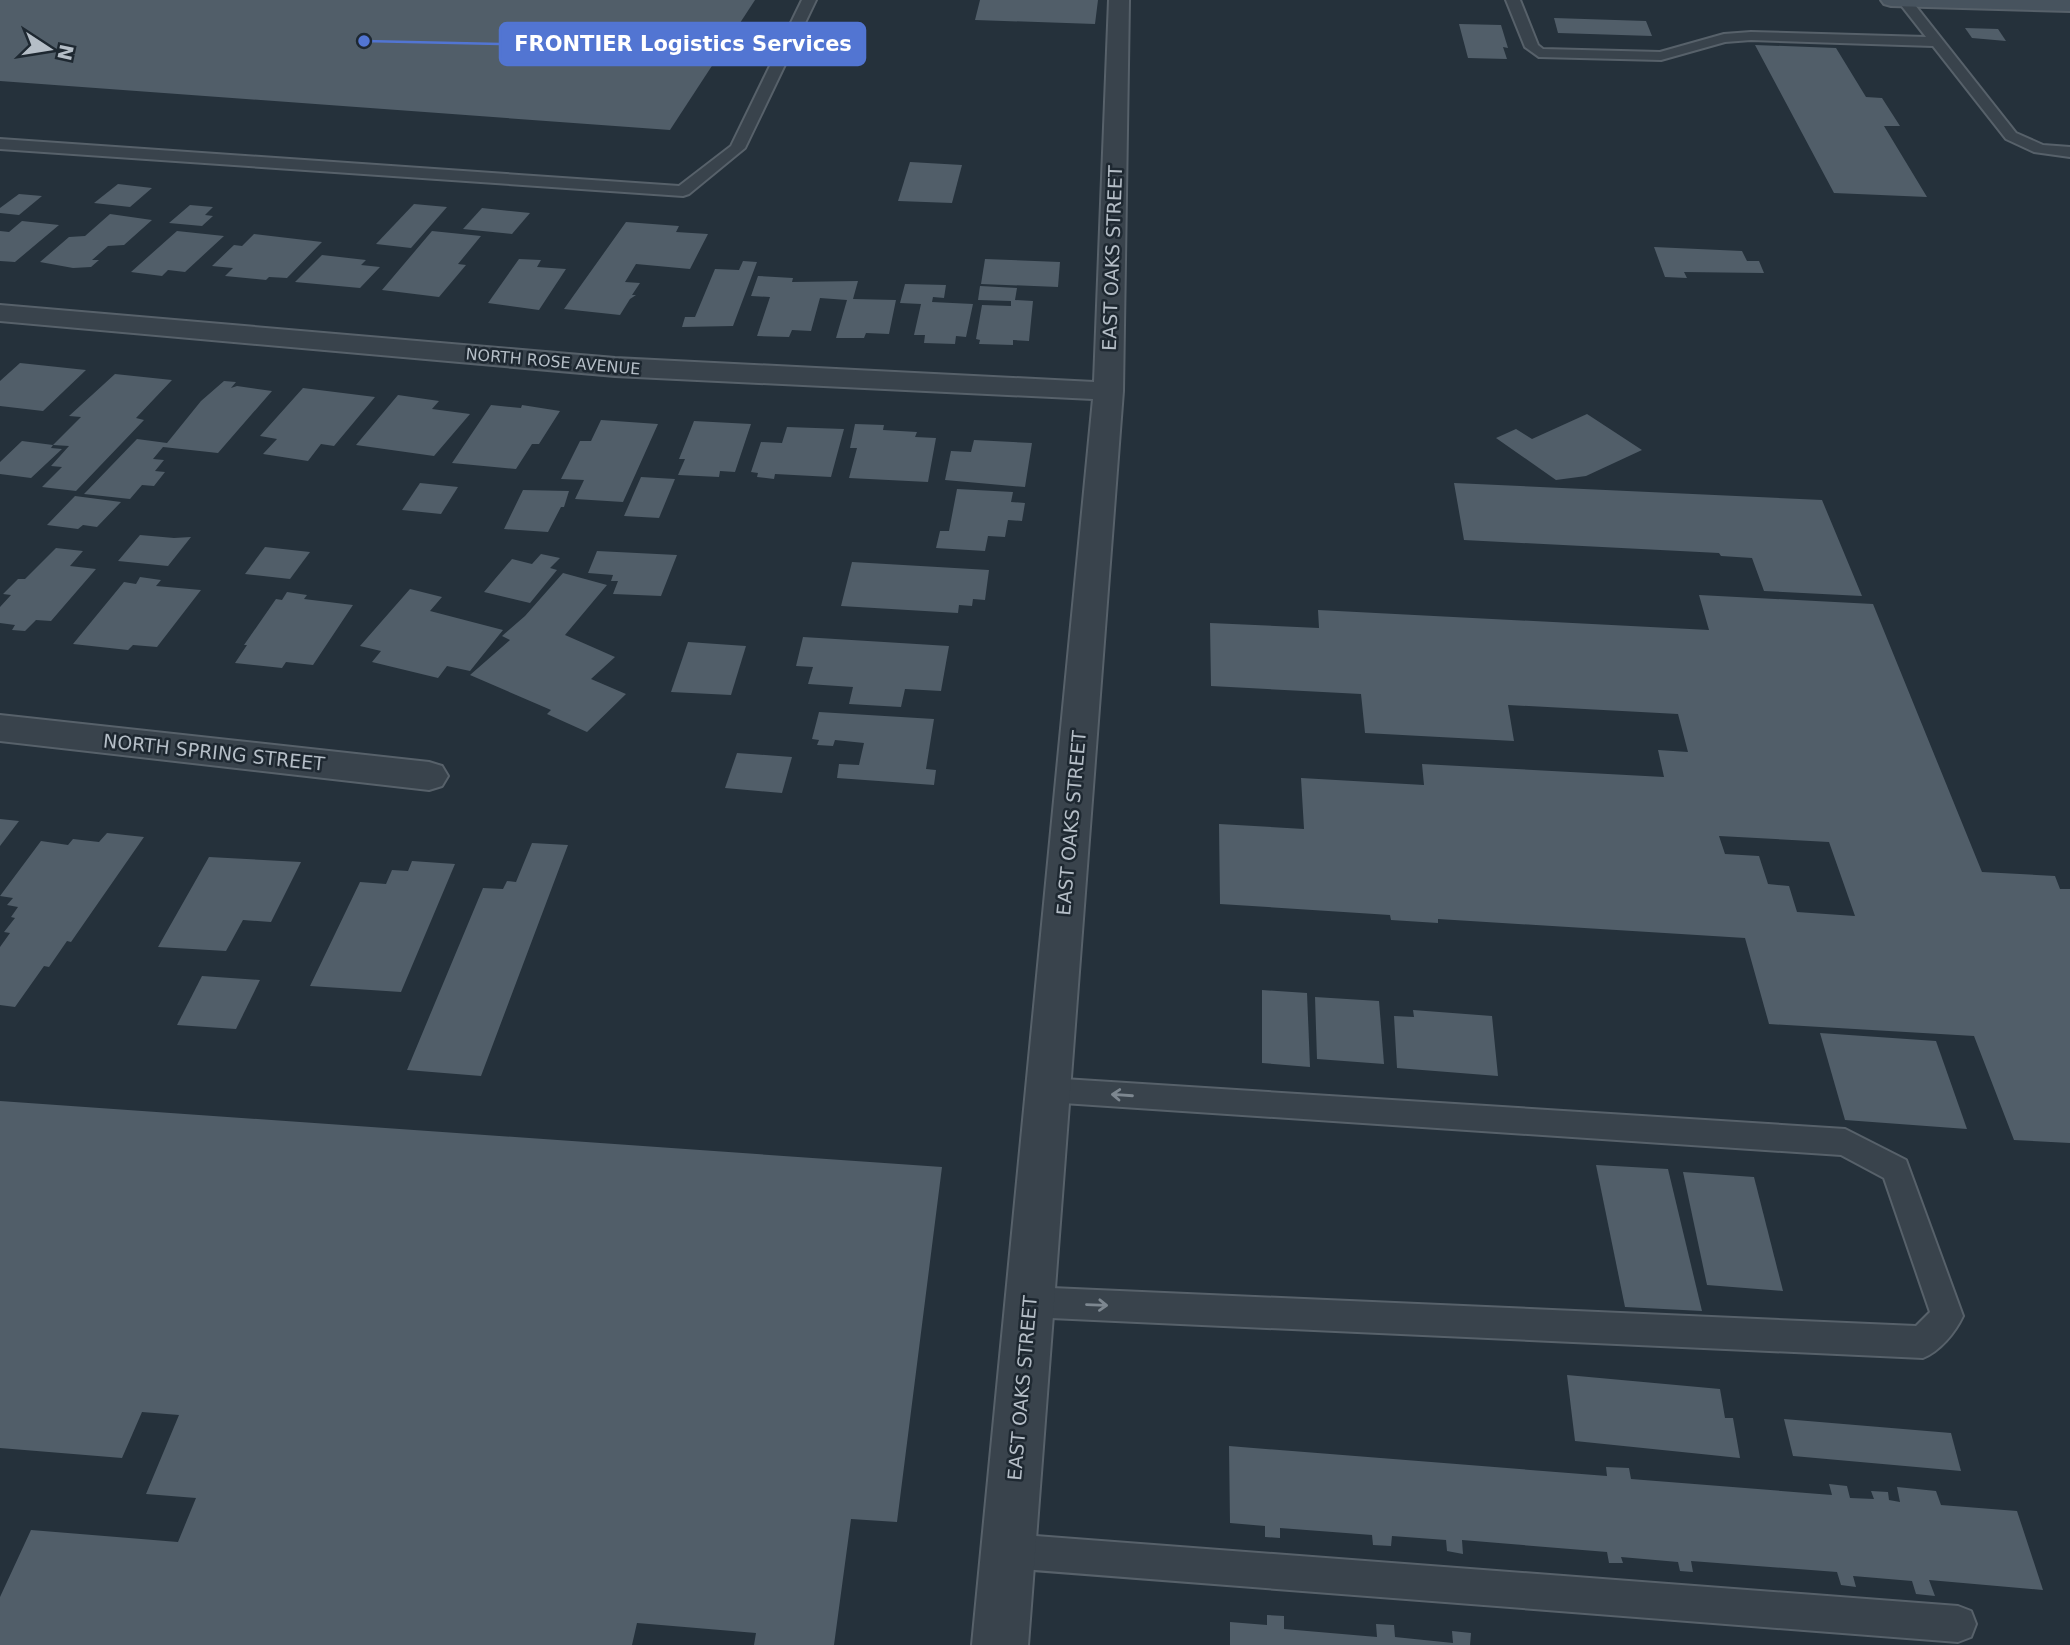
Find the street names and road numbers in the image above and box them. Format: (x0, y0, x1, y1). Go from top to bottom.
street label: EAST OAKS STREET (1098, 165, 1126, 351)
street label: NORTH ROSE AVENUE (465, 344, 641, 379)
street label: NORTH SPRING STREET (102, 729, 326, 775)
street label: EAST OAKS STREET (1052, 729, 1090, 916)
street label: EAST OAKS STREET (1003, 1294, 1041, 1481)

